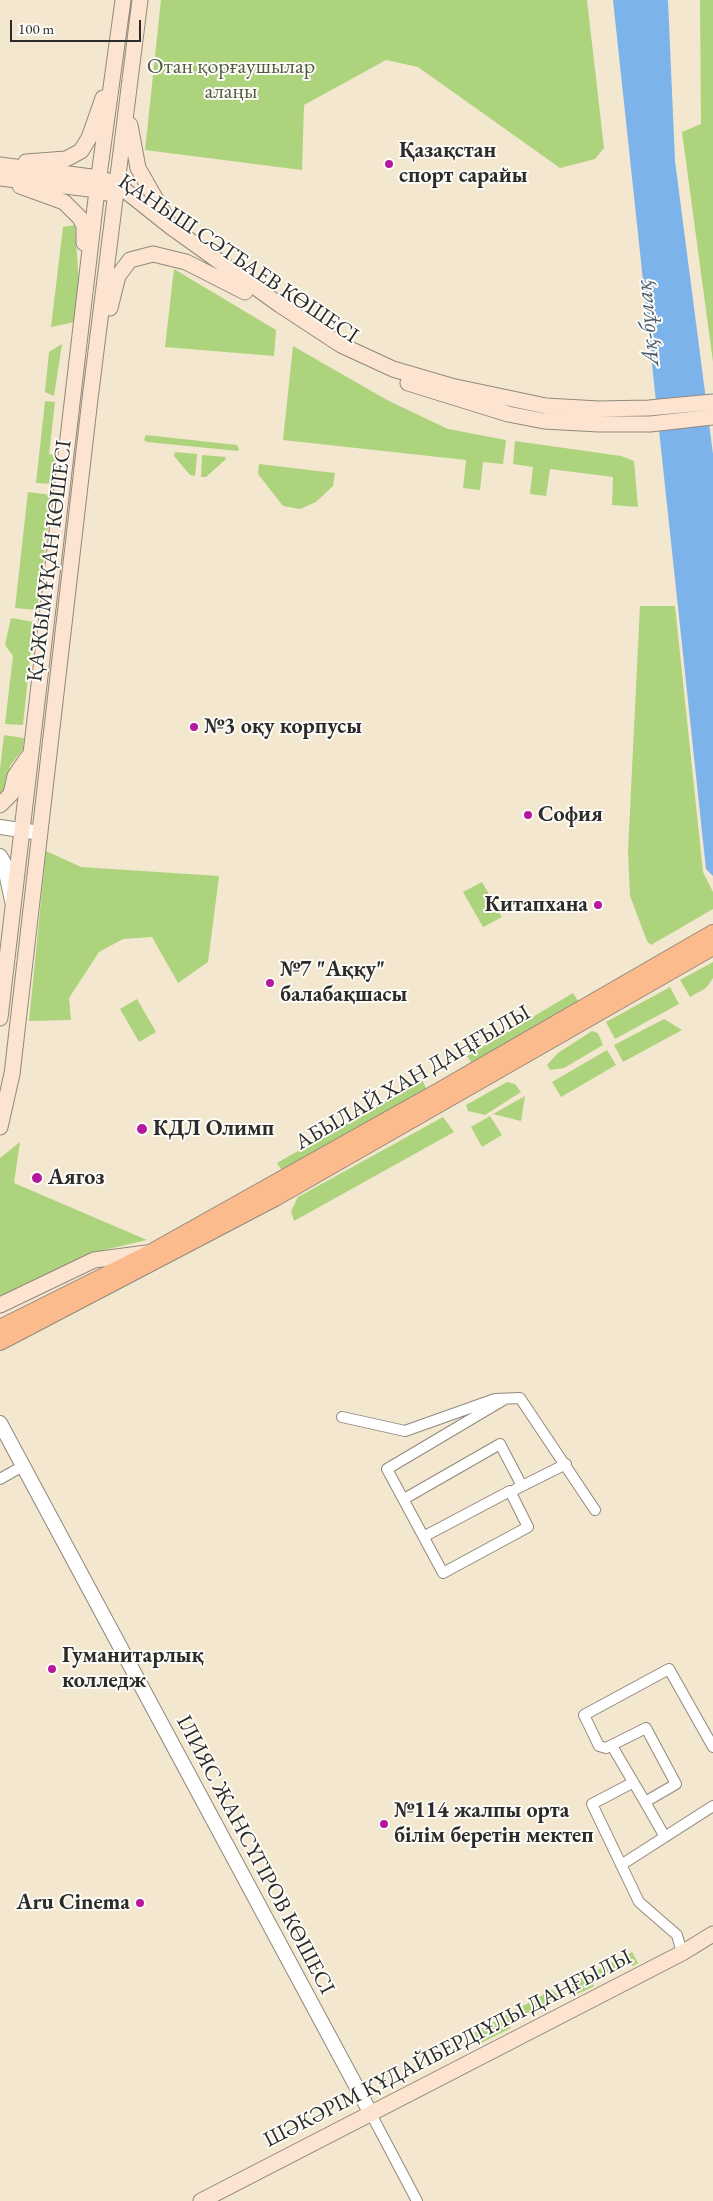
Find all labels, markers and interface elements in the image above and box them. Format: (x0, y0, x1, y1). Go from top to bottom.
scale bar (12, 10, 144, 42)
text: 100 m (18, 19, 54, 38)
park label: Отан қорғаушылар алаңы (147, 54, 315, 106)
place label: Қазақстан спорт сарайы (399, 138, 527, 190)
marker: Қазақстан спорт сарайы (383, 158, 395, 170)
street label: ҚАНЫШ СӘТБАЕВ КӨШЕСІ (113, 169, 363, 349)
water label: Ақ-бұлақ (630, 279, 666, 367)
street label: ҚАЖЫМҰҚАН КӨШЕСІ (22, 438, 78, 684)
place label: №3 оқу корпусы (204, 714, 362, 740)
marker: №3 оқу корпусы (188, 721, 200, 733)
place label: София (538, 802, 603, 828)
marker: София (522, 809, 534, 821)
place label: Китапхана (485, 892, 588, 918)
marker: Китапхана (592, 899, 604, 911)
place label: №7 "Аққу" балабақшасы (280, 957, 407, 1008)
marker: №7 "Аққу" балабақшасы (264, 977, 276, 989)
street label: АБЫЛАЙ ХАН ДАҢҒЫЛЫ (291, 1000, 535, 1156)
place label: КДЛ Олимп (153, 1116, 274, 1142)
marker: КДЛ Олимп (135, 1122, 149, 1136)
place label: Аягоз (48, 1165, 105, 1191)
marker: Аягоз (30, 1171, 44, 1185)
place label: Гуманитарлық колледж (62, 1643, 204, 1694)
marker: Гуманитарлық колледж (46, 1663, 58, 1675)
street label: ІЛИЯС ЖАНСҮГІРОВ КӨШЕСІ (170, 1711, 340, 1999)
place label: №114 жалпы орта білім беретін мектеп (394, 1798, 594, 1850)
marker: №114 жалпы орта білім беретін мектеп (378, 1818, 390, 1830)
place label: Aru Cinema (17, 1890, 130, 1916)
marker: Aru Cinema (134, 1897, 146, 1909)
street label: ШӘКӘРІМ ҚҰДАЙБЕРДІҰЛЫ ДАҢҒЫЛЫ (259, 1944, 637, 2154)

